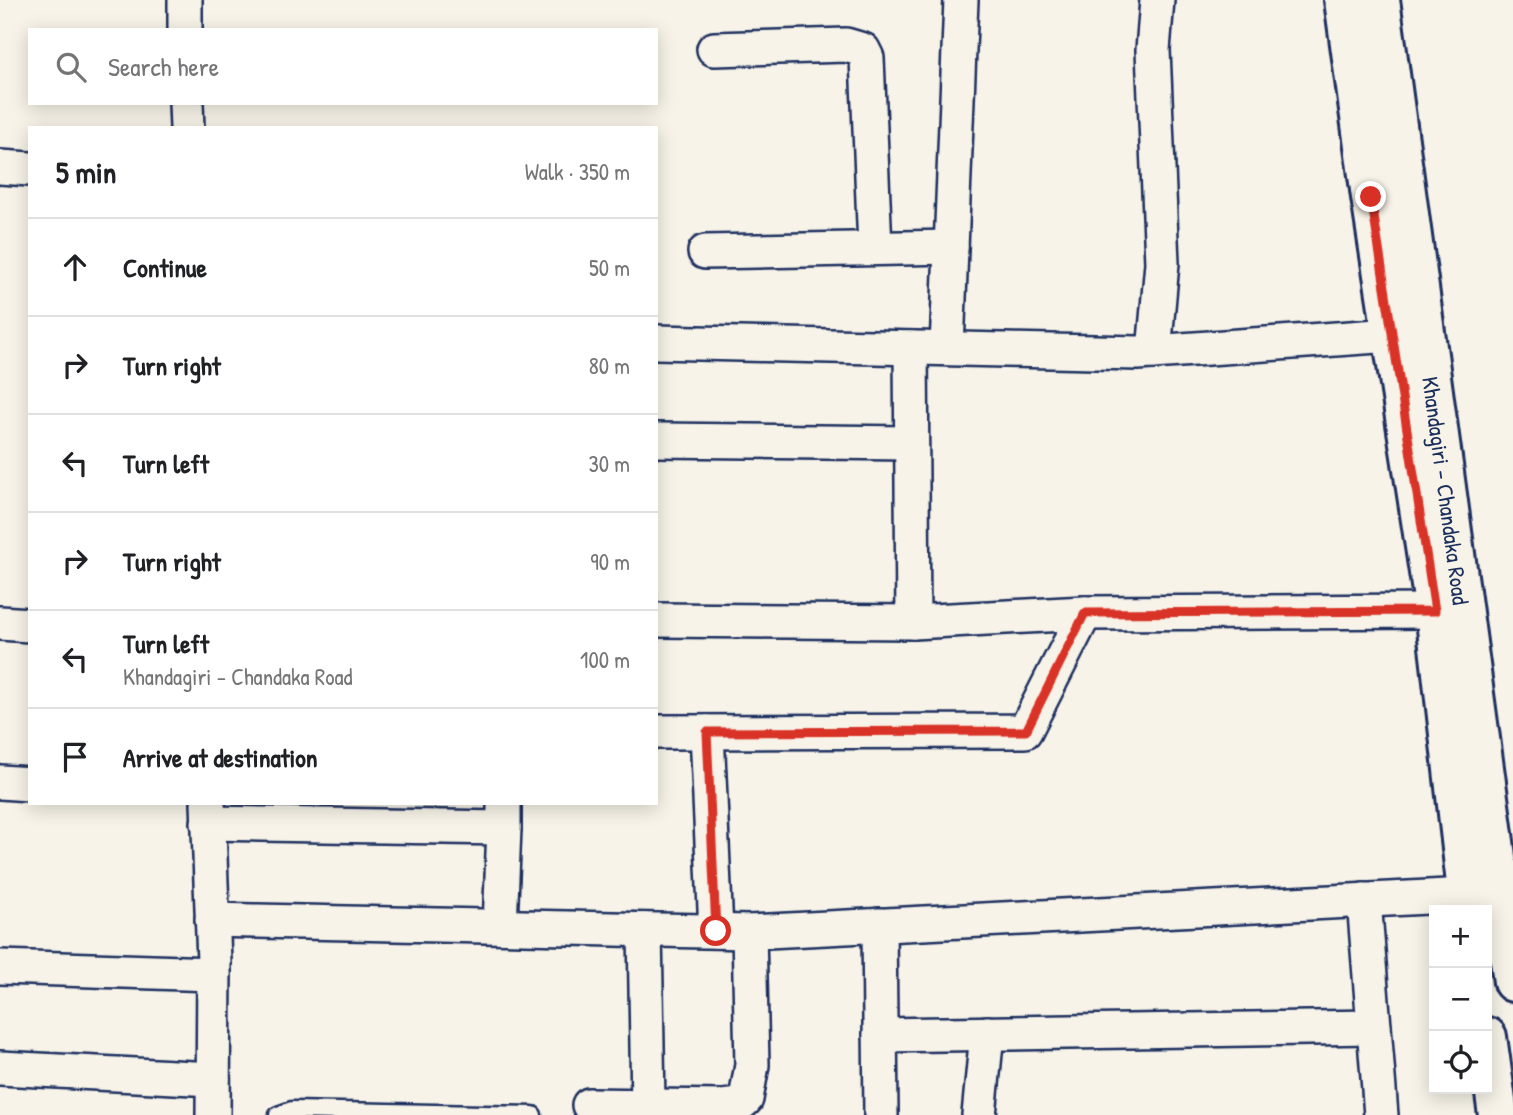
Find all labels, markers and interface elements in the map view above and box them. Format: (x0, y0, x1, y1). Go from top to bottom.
search box (28, 28, 658, 105)
icon: search (52, 48, 90, 86)
text: Search here (108, 49, 219, 84)
text: 5 min (56, 152, 116, 192)
text: Walk · 350 m (525, 156, 630, 187)
route end (1355, 181, 1386, 212)
icon: ahead (56, 248, 94, 286)
text: Continue (123, 250, 207, 285)
text: 50 m (589, 252, 630, 283)
icon: right (56, 346, 94, 384)
text: Turn right (123, 348, 221, 383)
text: 80 m (589, 350, 630, 381)
street label: Khandagiri - Chandaka Road (1416, 375, 1477, 606)
icon: left (56, 444, 94, 482)
text: Turn left (123, 446, 209, 481)
text: 30 m (588, 448, 630, 479)
icon: right (56, 542, 94, 580)
text: Turn right (123, 544, 221, 579)
text: 90 m (590, 546, 630, 577)
text: Turn left (123, 626, 209, 661)
icon: left (56, 640, 94, 678)
text: 100 m (580, 644, 630, 675)
text: Khandagiri - Chandaka Road (123, 661, 353, 692)
icon: arrive (56, 738, 94, 776)
text: Arrive at destination (123, 740, 318, 775)
map controls (1429, 905, 1492, 1094)
button: + (1429, 905, 1492, 968)
route start (700, 915, 731, 946)
button: − (1429, 968, 1492, 1031)
button: locate (1429, 1031, 1492, 1094)

